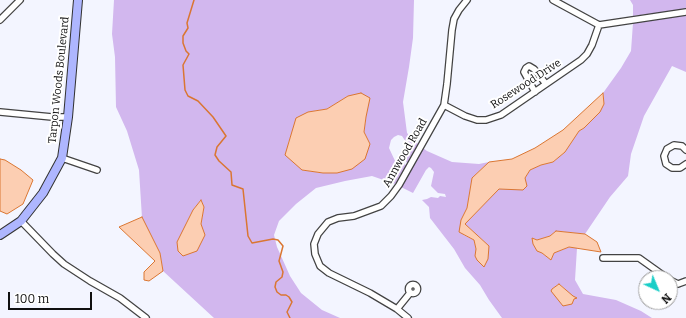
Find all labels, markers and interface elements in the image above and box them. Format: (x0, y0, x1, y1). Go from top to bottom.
street label: Tarpon Woods Boulevard (46, 16, 72, 144)
street label: Rosewood Drive (488, 56, 564, 112)
street label: Annwood Road (380, 116, 430, 190)
north arrow (638, 270, 678, 310)
scale bar (10, 284, 94, 310)
text: N (658, 291, 674, 306)
text: 100 m (15, 292, 49, 306)

